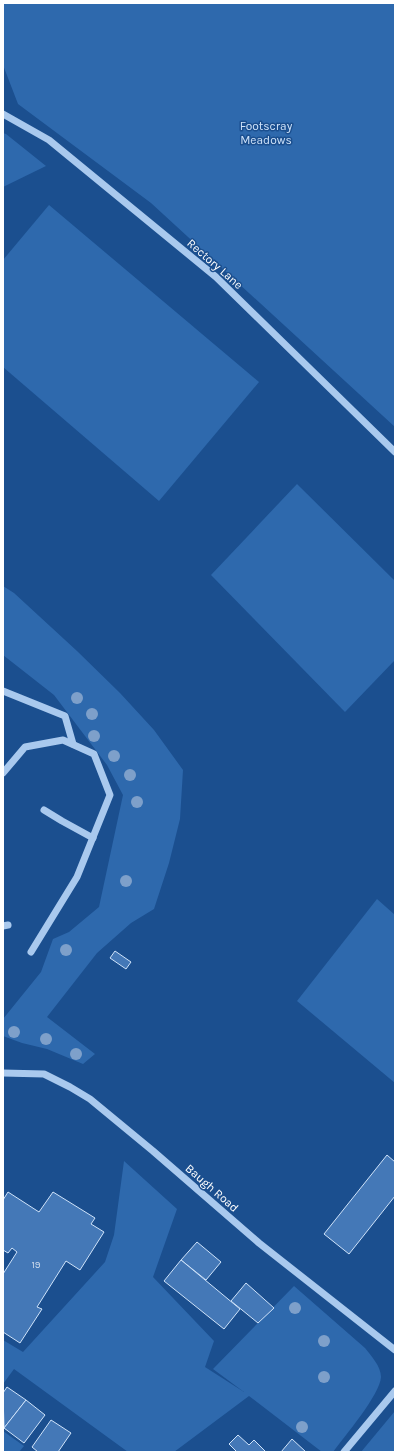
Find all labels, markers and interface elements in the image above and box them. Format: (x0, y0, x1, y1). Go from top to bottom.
park label: Footscray Meadows (240, 119, 293, 147)
street label: Rectory Lane (184, 236, 246, 292)
street label: Baugh Road (183, 1161, 241, 1215)
house number: 19 (31, 1259, 41, 1271)

